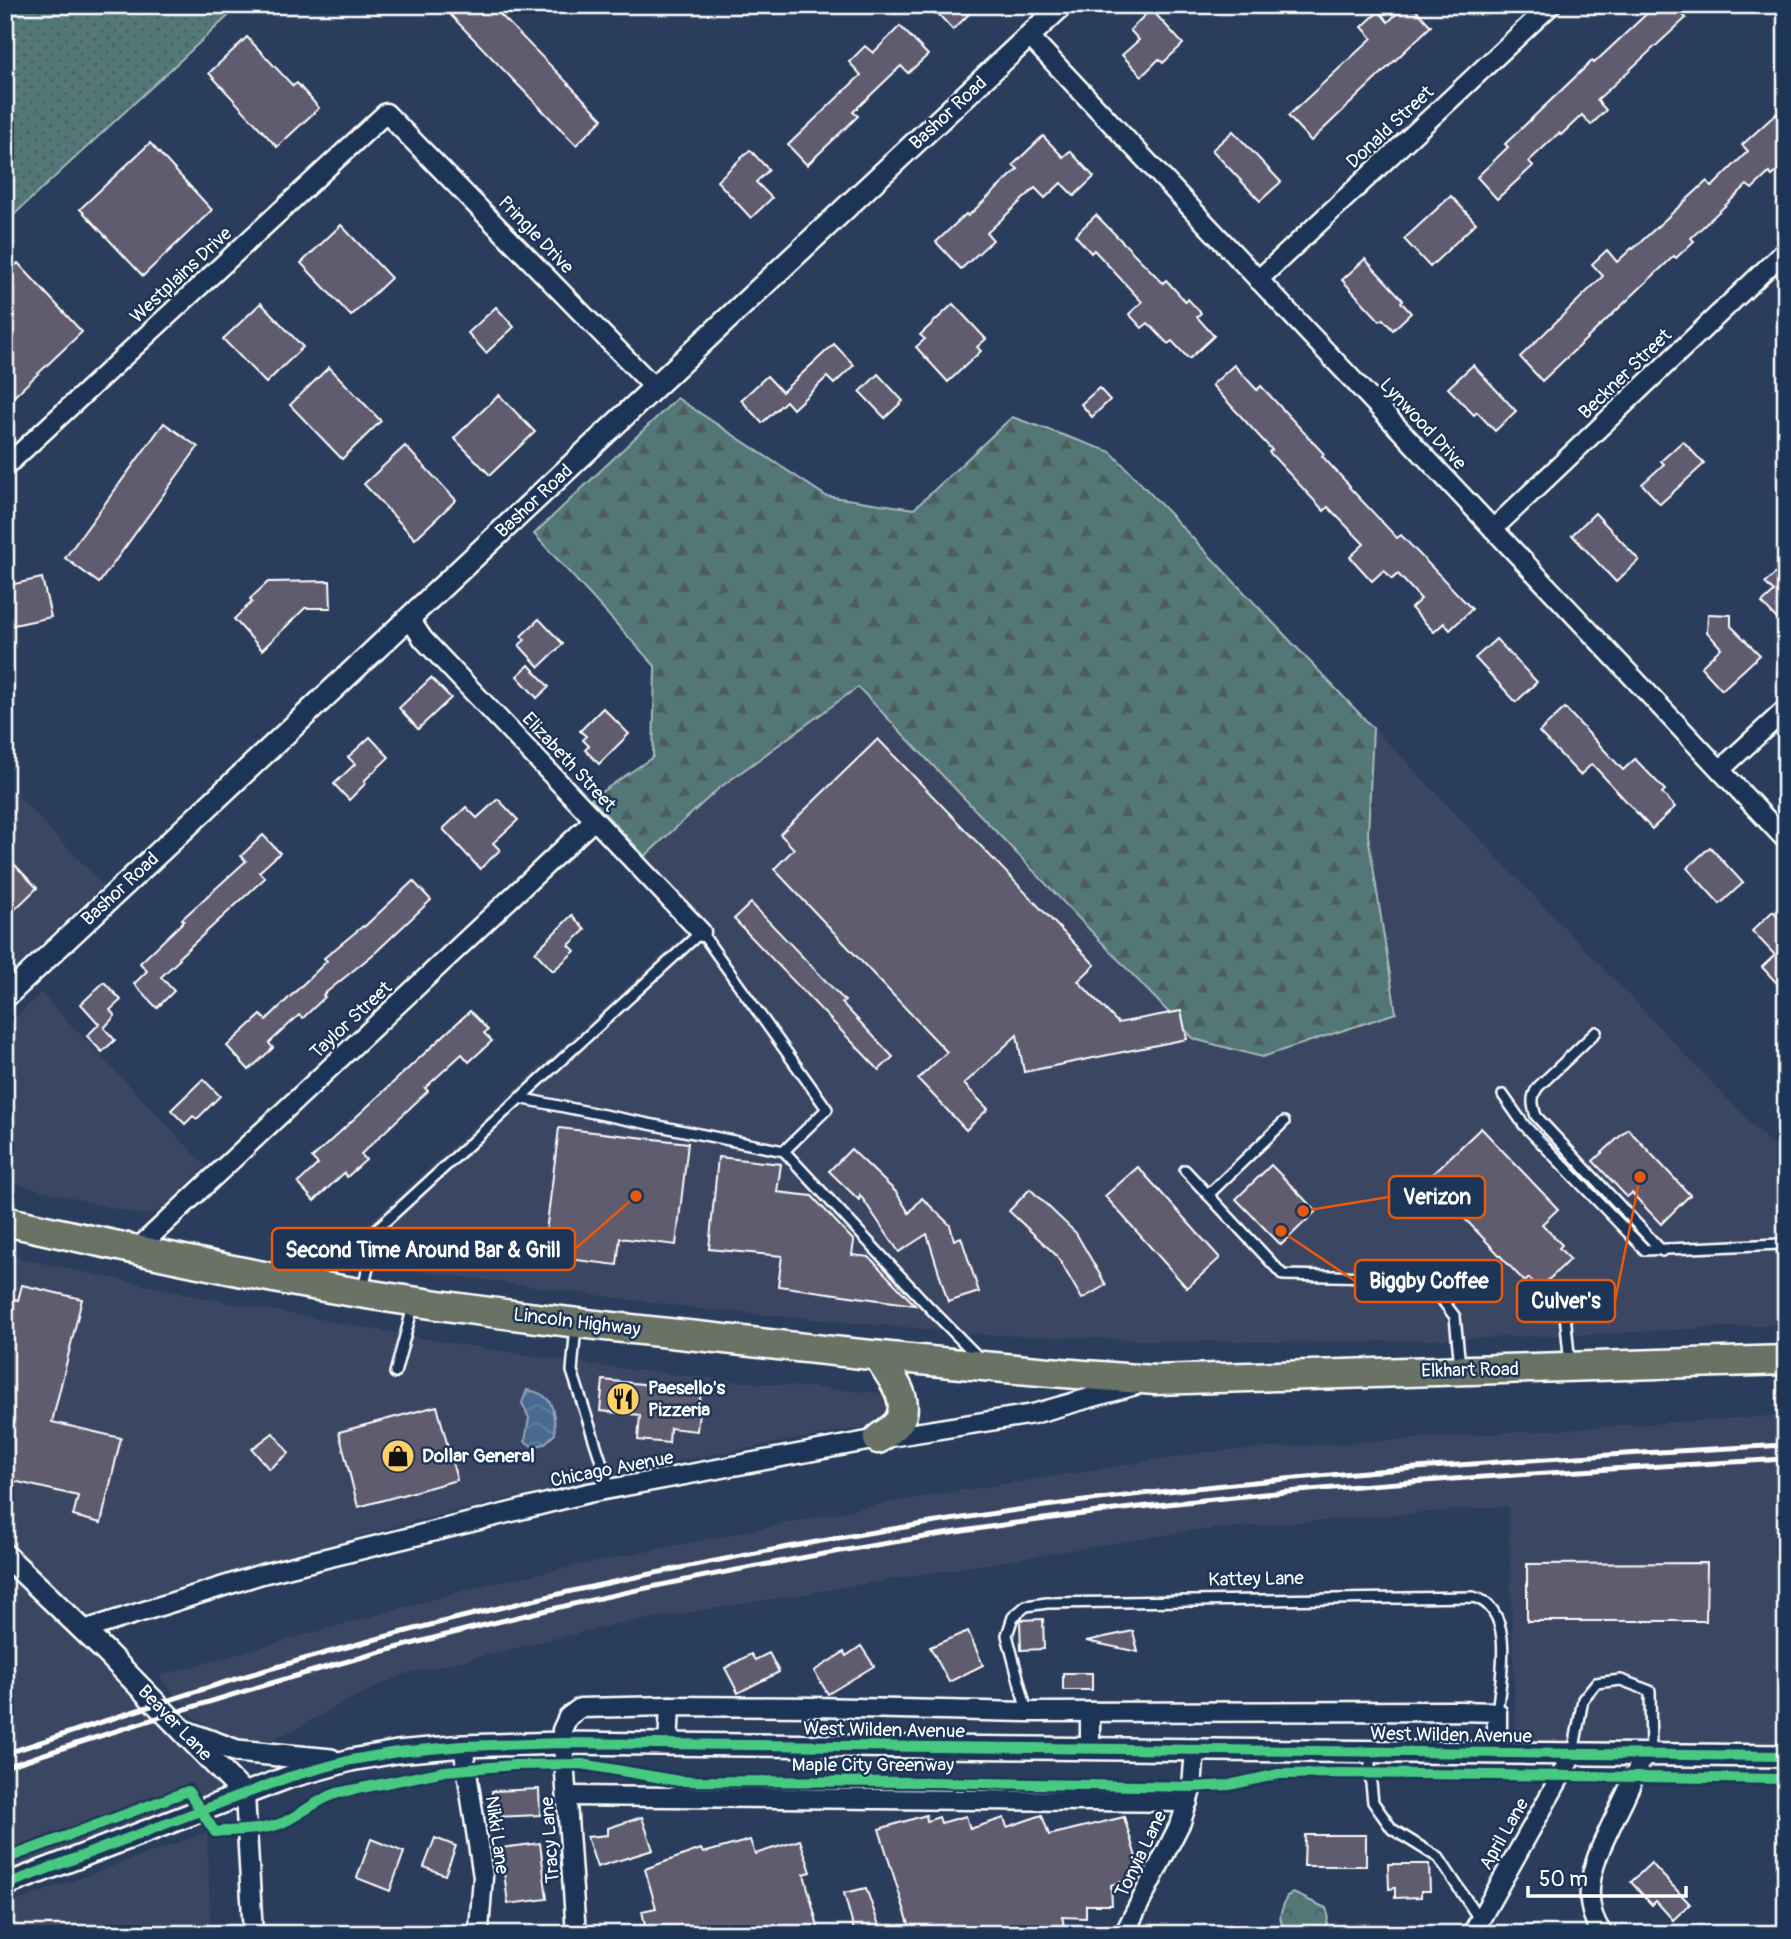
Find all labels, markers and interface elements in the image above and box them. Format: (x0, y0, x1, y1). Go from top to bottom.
street label: Bashor Road (904, 71, 992, 155)
street label: Donald Street (1341, 80, 1439, 174)
street label: Pringle Drive (493, 191, 579, 279)
street label: Westplains Drive (125, 221, 237, 328)
street label: Beckner Street (1573, 323, 1677, 424)
street label: Lynwood Drive (1374, 373, 1472, 475)
street label: Bashor Road (490, 459, 578, 543)
street label: Elizabeth Street (517, 707, 621, 817)
street label: Bashor Road (76, 847, 164, 931)
street label: Taylor Street (305, 976, 397, 1064)
callout: Verizon (1389, 1176, 1485, 1218)
text: Verizon (1403, 1184, 1471, 1211)
callout: Second Time Around Bar & Grill (272, 1228, 575, 1270)
text: Second Time Around Bar & Grill (285, 1237, 561, 1264)
callout: Biggby Coffee (1355, 1260, 1502, 1302)
text: Biggby Coffee (1369, 1268, 1489, 1295)
callout: Culver's (1517, 1280, 1615, 1322)
text: Culver's (1531, 1288, 1601, 1315)
street label: Lincoln Highway (512, 1302, 642, 1342)
street label: Elkhart Road (1421, 1357, 1519, 1383)
place label: Paesello's Pizzeria (648, 1376, 726, 1422)
restaurant icon: Paesello's Pizzeria (604, 1380, 642, 1418)
shop icon: Dollar General (379, 1437, 417, 1475)
place label: Dollar General (422, 1444, 535, 1468)
street label: Chicago Avenue (548, 1445, 676, 1493)
street label: Kattey Lane (1208, 1566, 1305, 1592)
street label: Beaver Lane (133, 1680, 218, 1767)
street label: West Wilden Avenue (803, 1717, 966, 1743)
street label: West Wilden Avenue (1370, 1722, 1533, 1748)
street label: Maple City Greenway (792, 1753, 954, 1777)
street label: April Lane (1474, 1793, 1535, 1874)
street label: Nikki Lane (480, 1794, 514, 1876)
street label: Tracy Lane (535, 1795, 565, 1884)
street label: Tonyia Lane (1110, 1806, 1173, 1901)
scale bar (1528, 1855, 1686, 1899)
text: 50 m (1539, 1866, 1588, 1893)

